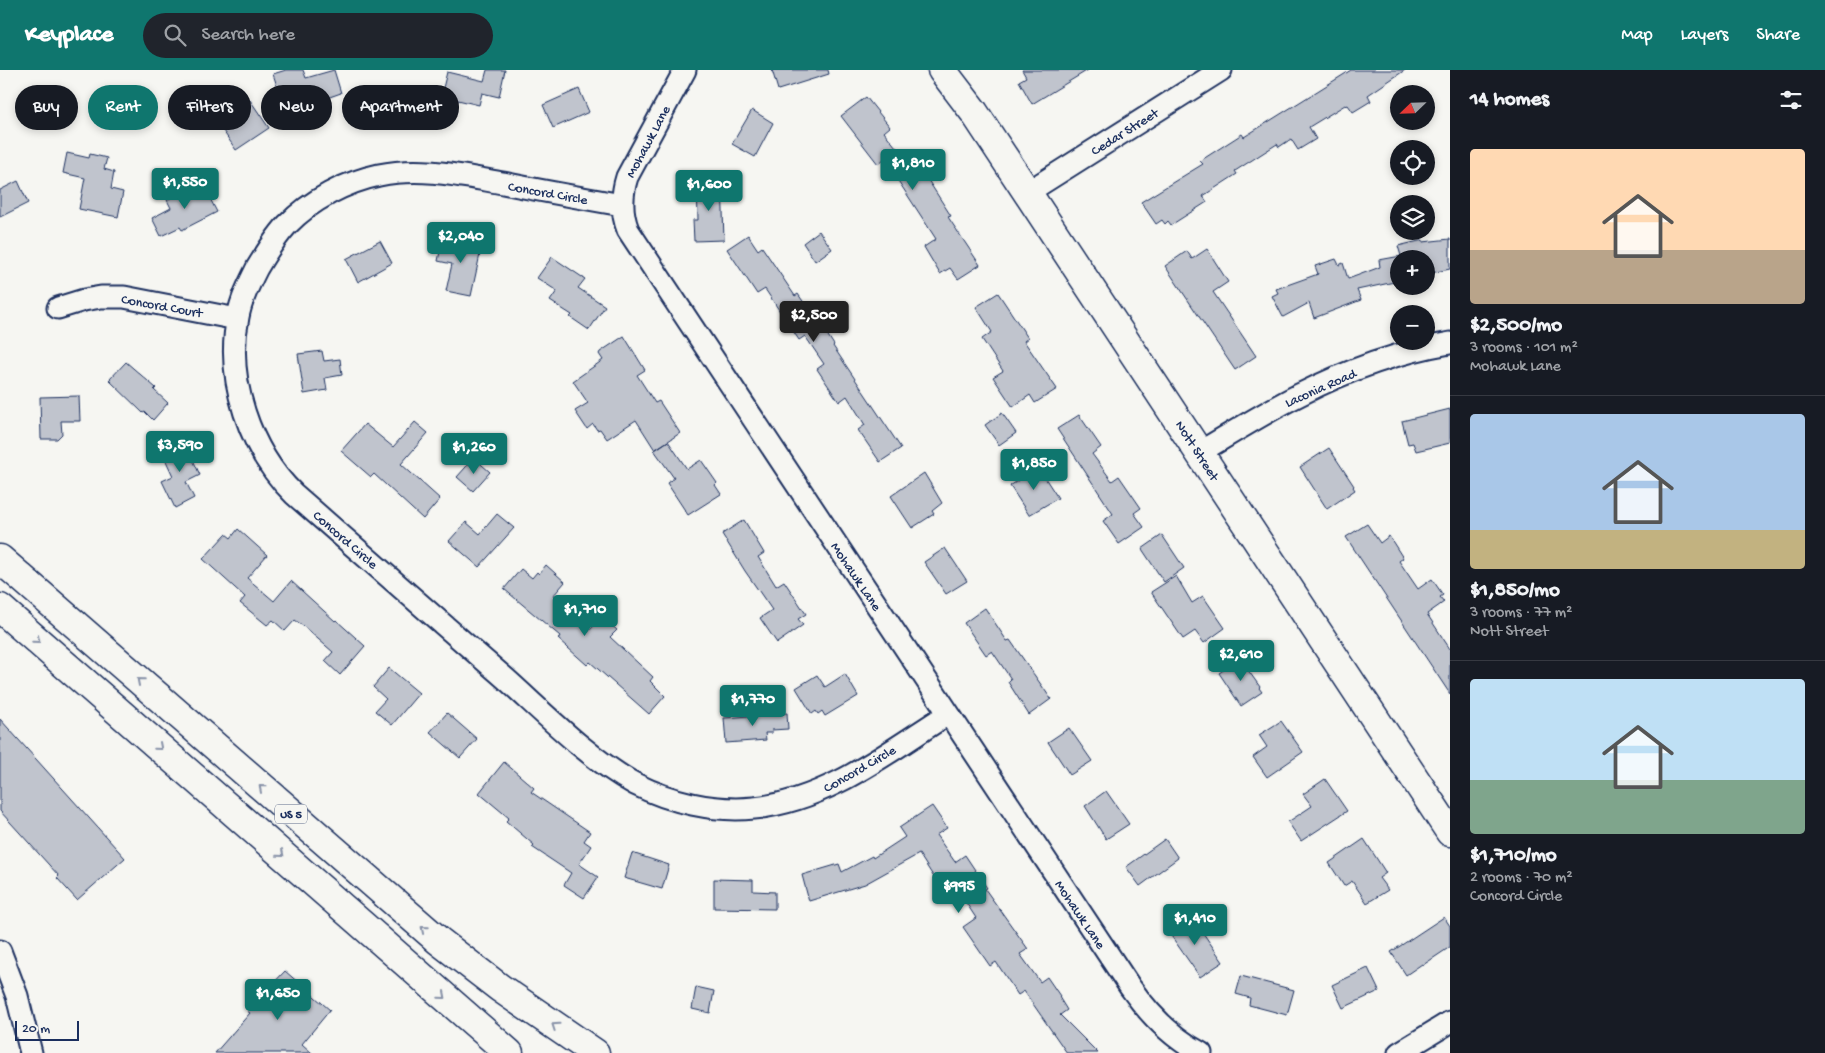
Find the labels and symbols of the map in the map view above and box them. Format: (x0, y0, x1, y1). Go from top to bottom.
north arrow (1390, 85, 1435, 130)
street label: Mohawk Lane (623, 102, 676, 181)
street label: Cedar Street (1088, 105, 1163, 161)
pin: $1,810 (872, 148, 954, 191)
pin: $1,550 (144, 168, 226, 210)
pin: $1,600 (668, 170, 750, 212)
street label: Concord Circle (506, 179, 590, 210)
pin: $2,040 (420, 222, 502, 264)
street label: Concord Court (120, 292, 205, 323)
pin: $2,500 (773, 300, 855, 343)
street label: Laconia Road (1283, 365, 1361, 413)
street label: Nott Street (1170, 418, 1222, 486)
pin: $3,590 (139, 430, 221, 473)
pin: $1,260 (433, 432, 515, 475)
pin: $1,850 (993, 448, 1075, 491)
street label: Concord Circle (308, 508, 381, 574)
street label: Mohawk Lane (826, 540, 885, 616)
pin: $1,710 (544, 594, 626, 637)
one-way arrow (31, 634, 40, 643)
pin: $2,610 (1200, 640, 1282, 682)
one-way arrow (136, 678, 145, 687)
pin: $1,770 (712, 684, 794, 727)
one-way arrow (153, 741, 162, 750)
street label: Concord Circle (821, 742, 900, 798)
one-way arrow (259, 785, 268, 794)
road number: US 5 (275, 804, 307, 824)
one-way arrow (276, 848, 285, 857)
pin: $995 (929, 872, 989, 914)
street label: Mohawk Lane (1050, 878, 1109, 954)
pin: $1,410 (1154, 904, 1236, 946)
one-way arrow (421, 926, 430, 935)
pin: $1,650 (237, 978, 319, 1021)
one-way arrow (437, 990, 446, 998)
scale bar (15, 1018, 79, 1041)
one-way arrow (551, 1023, 560, 1032)

